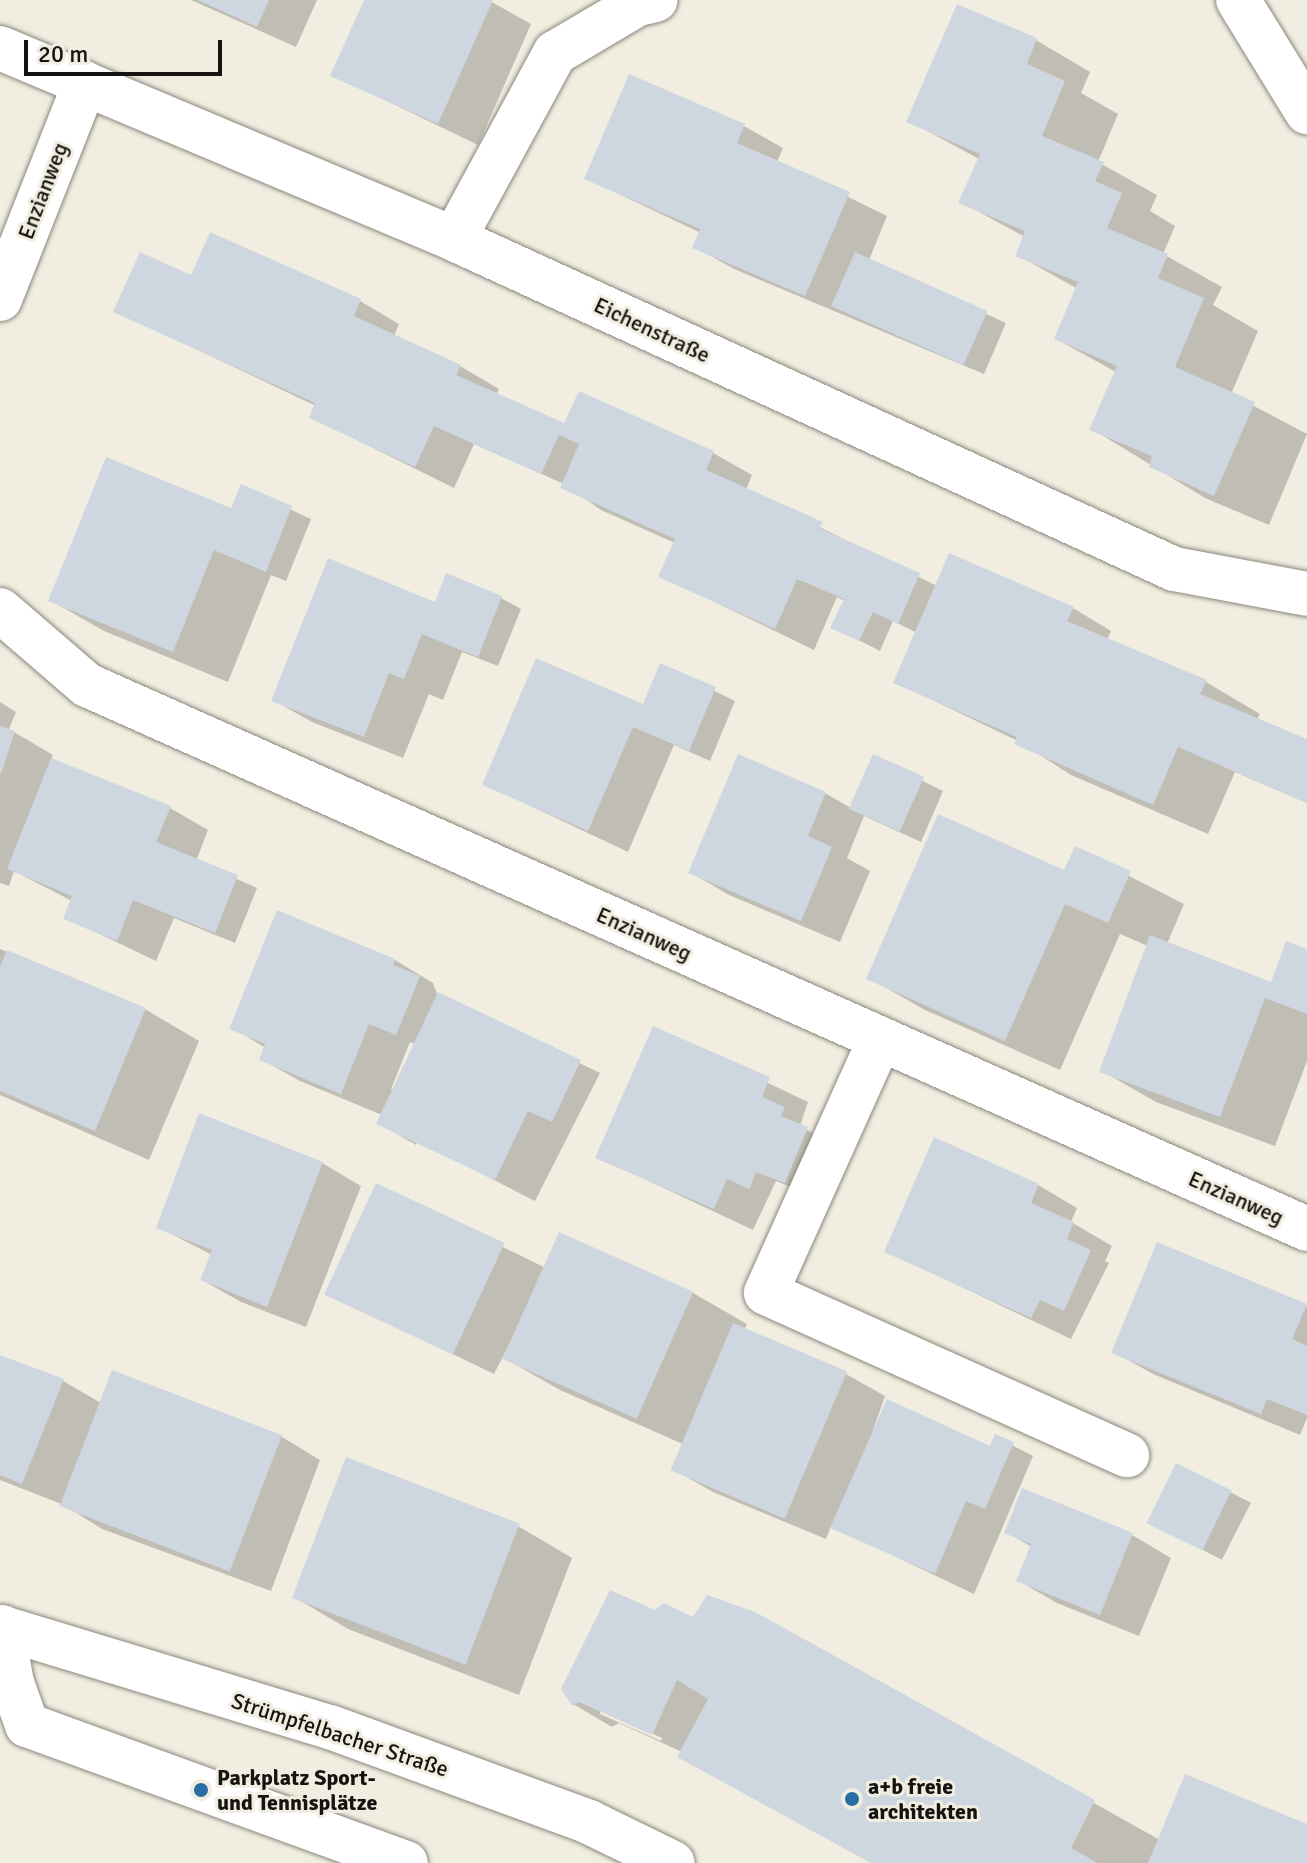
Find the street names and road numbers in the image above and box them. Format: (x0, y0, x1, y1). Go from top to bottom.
street label: Enzianweg (13, 139, 73, 243)
street label: Eichenstraße (590, 292, 714, 368)
street label: Enzianweg (592, 901, 696, 967)
street label: Enzianweg (1184, 1165, 1288, 1231)
street label: Strümpfelbacher Straße (228, 1687, 452, 1783)

